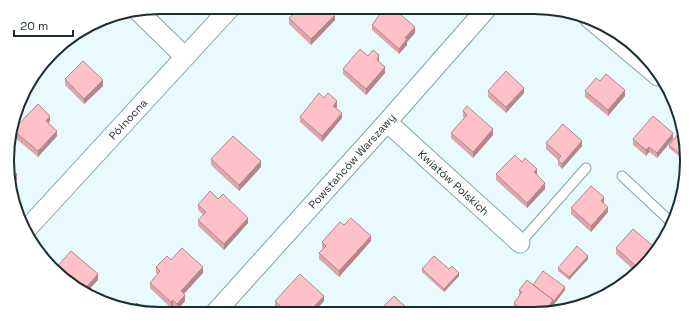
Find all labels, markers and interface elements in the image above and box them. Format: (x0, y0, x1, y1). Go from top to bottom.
scale bar (14, 12, 73, 38)
text: 20 m (20, 18, 48, 34)
street label: Północna (106, 95, 151, 142)
street label: Powstańców Warszawy (305, 110, 398, 212)
street label: Kwiatów Polskich (415, 147, 492, 218)

